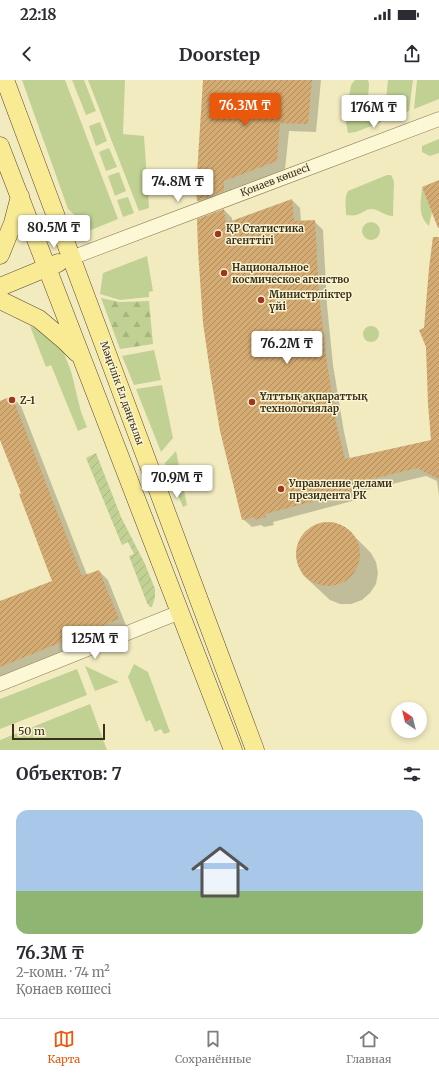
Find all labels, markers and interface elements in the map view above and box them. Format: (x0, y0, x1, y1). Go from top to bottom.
text: 22:18 (20, 5, 57, 24)
icon: back (16, 43, 38, 65)
text: Doorstep (179, 43, 260, 66)
icon: share (401, 43, 423, 65)
pin: 76.3M ₸ (208, 93, 282, 127)
pin: 176M ₸ (341, 95, 407, 129)
text: 76.3M ₸ (219, 97, 271, 114)
text: 176M ₸ (350, 99, 398, 116)
street label: Қонаев көшесі (238, 161, 312, 199)
pin: 74.8M ₸ (141, 169, 215, 203)
text: 74.8M ₸ (151, 173, 205, 190)
pin: 80.5M ₸ (17, 215, 91, 249)
text: 80.5M ₸ (27, 219, 81, 236)
place label: ҚР Статистика агенттігі (226, 222, 304, 247)
marker: ҚР Статистика агенттігі (213, 229, 223, 239)
place label: Национальное космическое агенство (232, 261, 349, 286)
marker: Национальное космическое агенство (219, 268, 229, 278)
place label: Министрліктер үйі (268, 288, 352, 313)
marker: Министрліктер үйі (256, 295, 266, 305)
pin: 76.2M ₸ (250, 331, 324, 365)
text: 76.2M ₸ (260, 335, 314, 352)
street label: Мәңгілік Ел даңғылы (97, 339, 147, 447)
place label: Ұлттық ақпараттық технологиялар (259, 390, 368, 415)
place label: Z-1 (20, 394, 35, 407)
marker: Z-1 (7, 395, 17, 405)
marker: Ұлттық ақпараттық технологиялар (247, 397, 257, 407)
pin: 70.9M ₸ (140, 465, 214, 499)
text: 70.9M ₸ (151, 469, 203, 486)
place label: Управление делами президента РК (288, 477, 392, 502)
marker: Управление делами президента РК (276, 484, 286, 494)
pin: 125M ₸ (62, 626, 128, 660)
text: 125M ₸ (71, 630, 119, 647)
north arrow (391, 702, 427, 738)
map controls (391, 702, 427, 738)
scale bar (12, 722, 105, 741)
text: 50 m (18, 724, 45, 738)
text: Объектов: 7 (16, 763, 122, 785)
icon: filters (401, 763, 423, 785)
icon: home (184, 836, 256, 908)
text: 76.3M ₸ (16, 942, 85, 964)
text: 2-комн. · 74 m² (16, 964, 110, 981)
text: Қонаев көшесі (16, 981, 111, 998)
tab: Карта (47, 1028, 80, 1066)
tab: Сохранённые (175, 1028, 251, 1066)
tab: Главная (346, 1028, 392, 1066)

